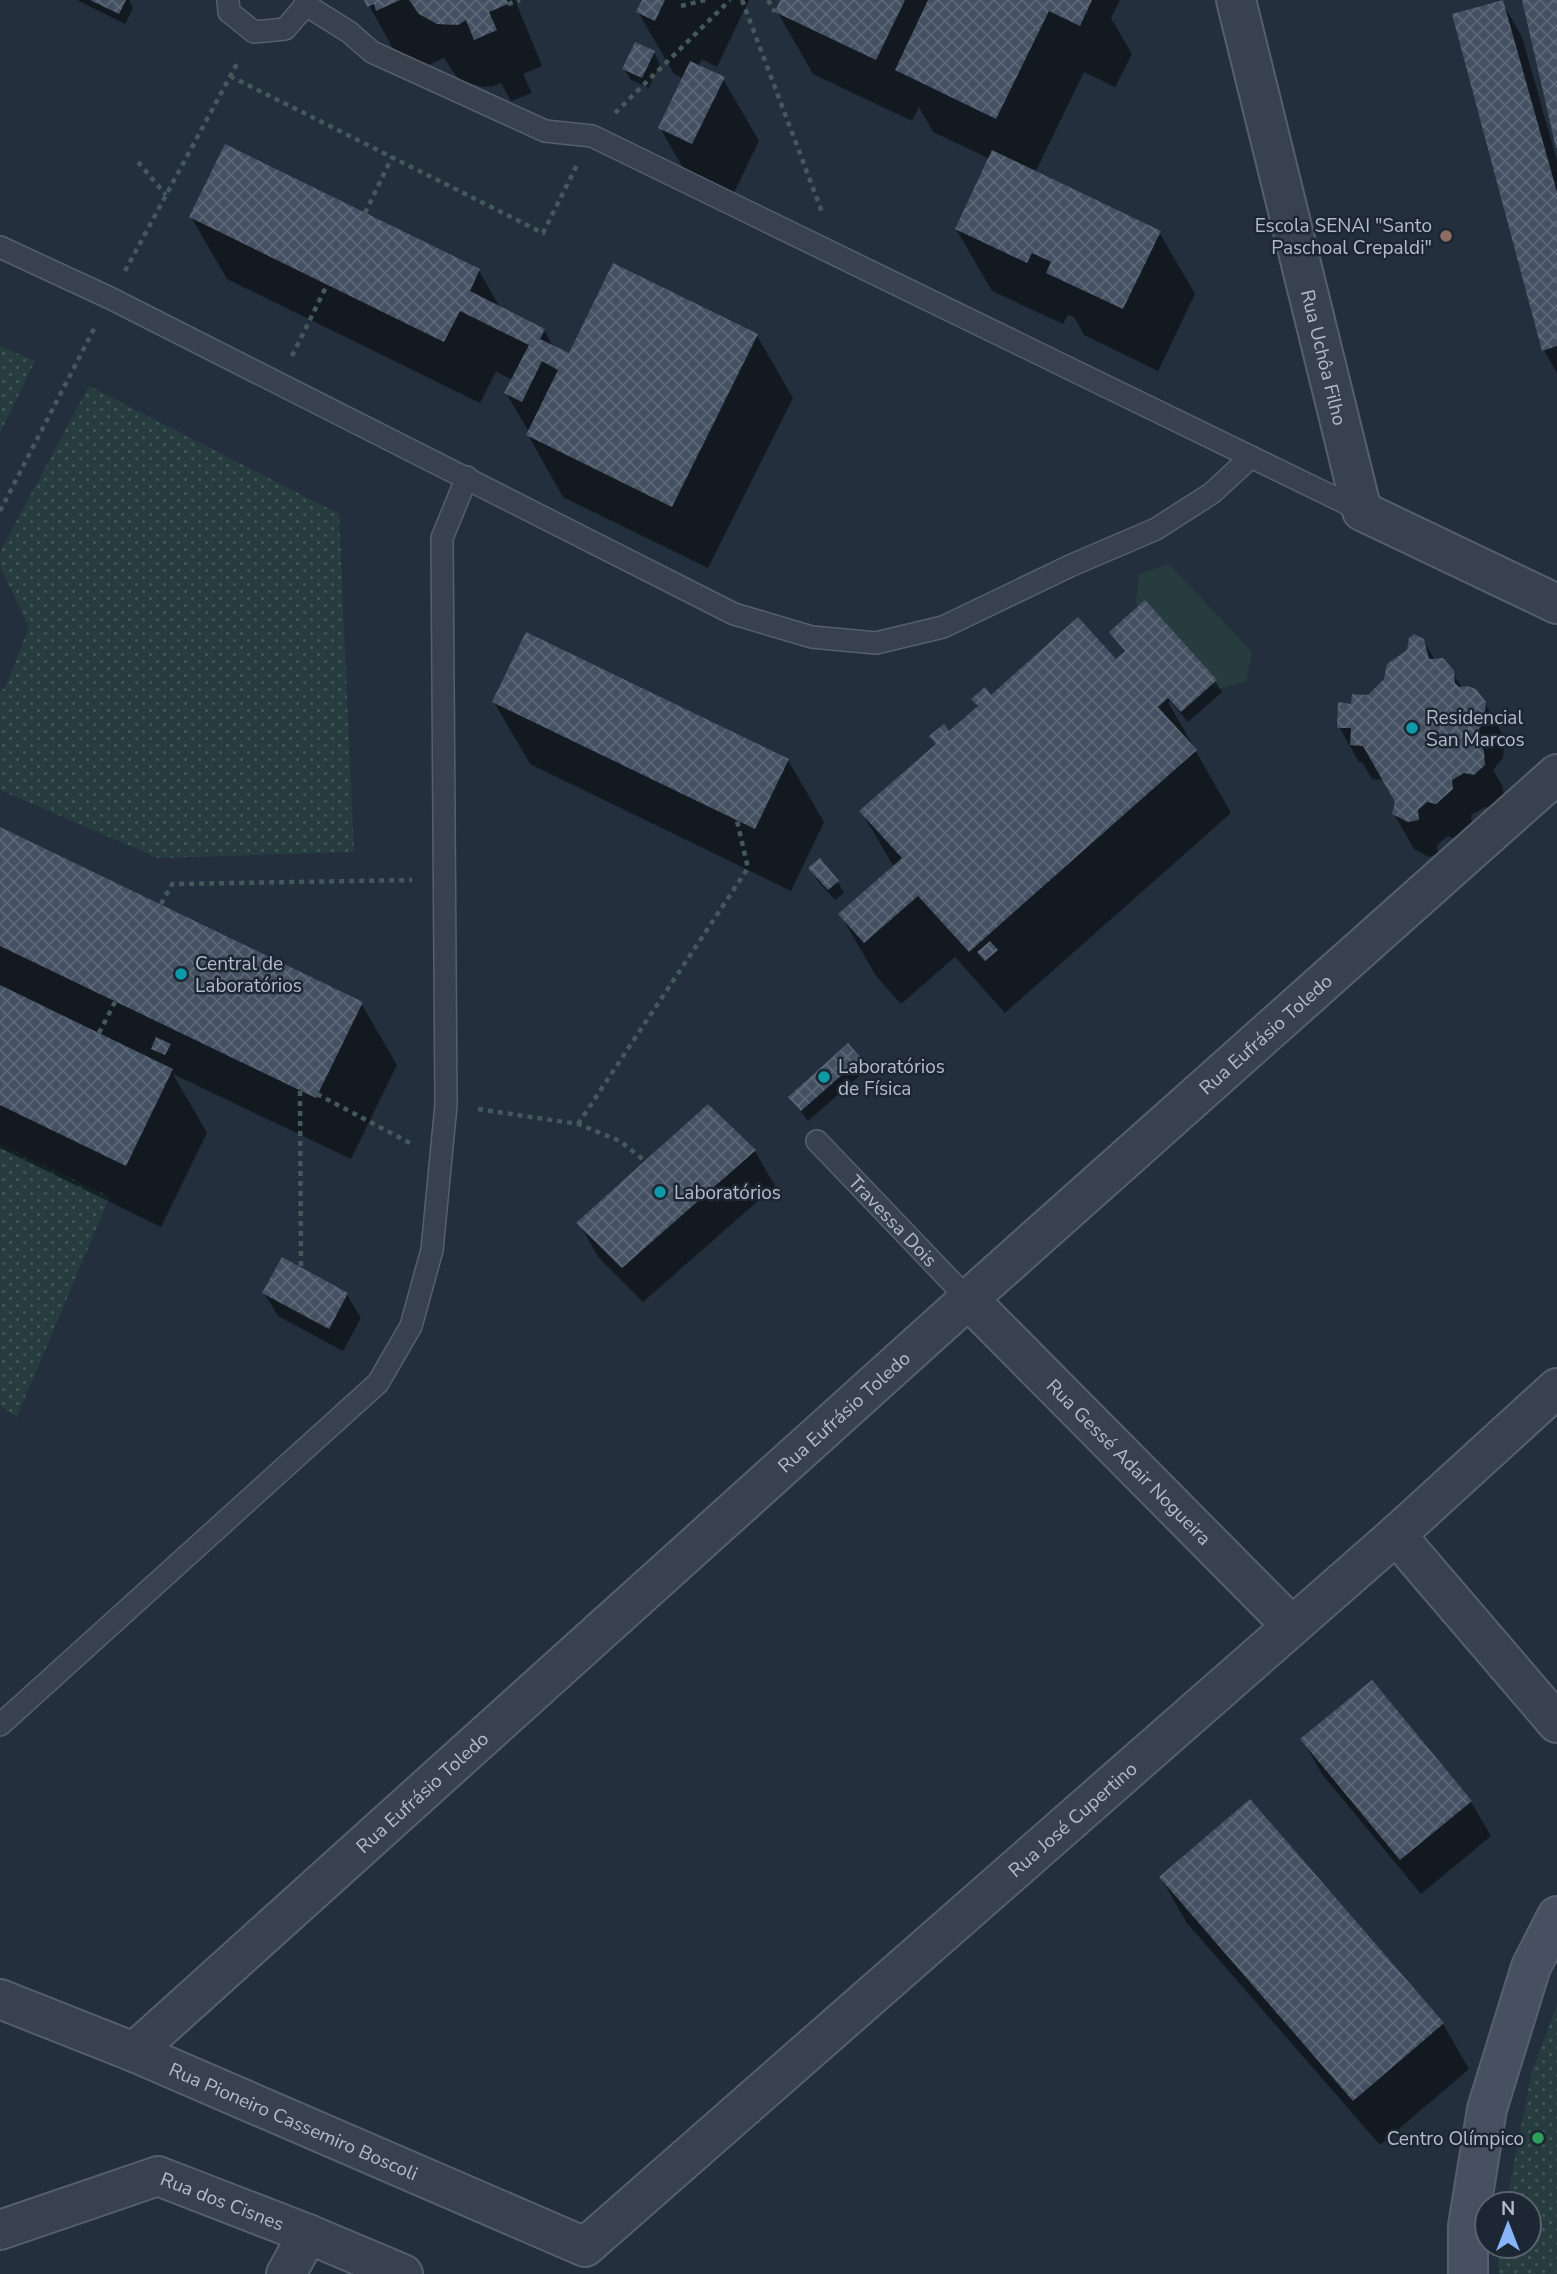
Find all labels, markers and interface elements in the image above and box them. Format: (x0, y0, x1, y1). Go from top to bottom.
place label: Escola SENAI "Santo Paschoal Crepaldi" (1255, 213, 1432, 261)
marker: Escola SENAI "Santo Paschoal Crepaldi" (1438, 228, 1454, 244)
street label: Rua Uchôa Filho (1294, 287, 1352, 428)
place label: Residencial San Marcos (1426, 705, 1525, 753)
marker: Residencial San Marcos (1404, 720, 1420, 736)
place label: Central de Laboratórios (195, 951, 302, 999)
marker: Central de Laboratórios (173, 966, 189, 982)
street label: Rua Eufrásio Toledo (1194, 968, 1338, 1101)
place label: Laboratórios de Física (838, 1054, 945, 1102)
marker: Laboratórios de Física (816, 1069, 832, 1085)
street label: Travessa Dois (842, 1170, 942, 1273)
place label: Laboratórios (674, 1180, 781, 1206)
marker: Laboratórios (652, 1184, 668, 1200)
street label: Rua Eufrásio Toledo (773, 1346, 916, 1479)
street label: Rua Gessé Adair Nogueira (1040, 1374, 1217, 1551)
street label: Rua Eufrásio Toledo (351, 1726, 495, 1859)
street label: Rua José Cupertino (1003, 1756, 1143, 1884)
street label: Rua Pioneiro Cassemiro Boscoli (165, 2057, 422, 2187)
place label: Centro Olímpico (1387, 2126, 1524, 2152)
marker: Centro Olímpico (1530, 2130, 1546, 2146)
street label: Rua dos Cisnes (156, 2166, 288, 2237)
north arrow (1473, 2190, 1543, 2260)
text: N (1501, 2196, 1515, 2222)

